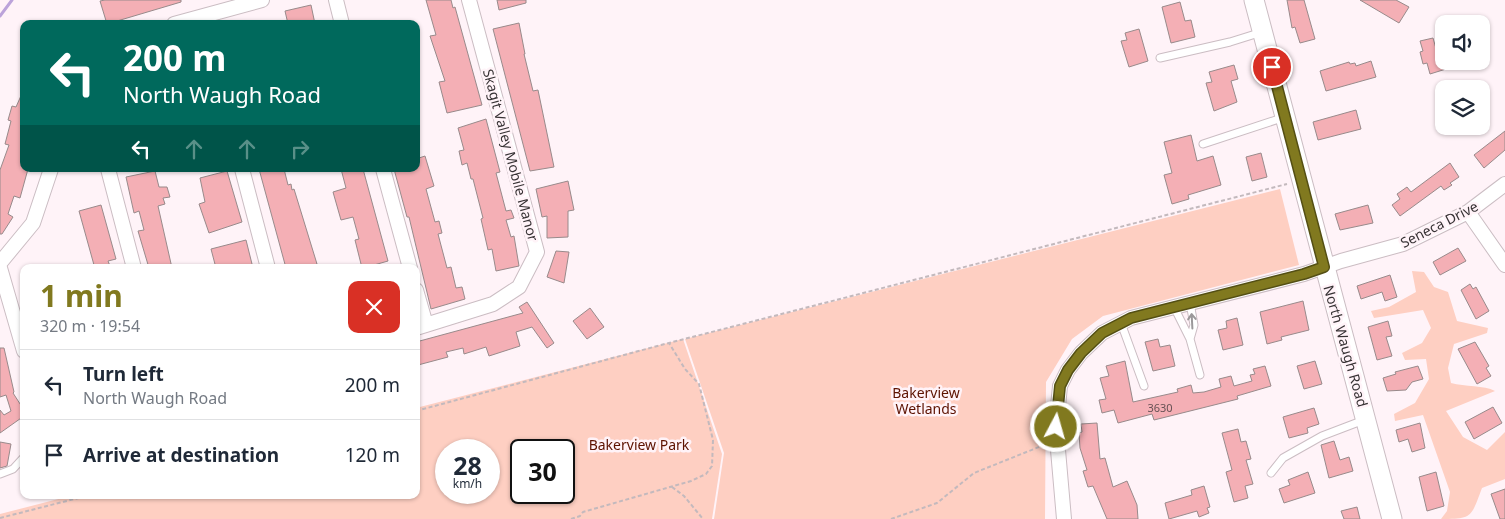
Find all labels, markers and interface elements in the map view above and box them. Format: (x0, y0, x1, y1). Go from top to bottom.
map controls (1435, 15, 1490, 135)
button: sound (1435, 15, 1490, 70)
text: 200 m (123, 34, 226, 81)
icon: left (40, 40, 105, 105)
pin (1251, 46, 1293, 88)
icon: arrive (1258, 53, 1286, 81)
street label: Skagit Valley Mobile Manor (479, 67, 543, 243)
text: North Waugh Road (123, 79, 321, 109)
button: layers (1435, 80, 1490, 135)
icon: left (127, 135, 155, 163)
icon: ahead (180, 135, 208, 163)
icon: ahead (233, 135, 261, 163)
icon: right (286, 135, 314, 163)
street label: Seneca Drive (1397, 196, 1481, 252)
text: 1 min (40, 275, 123, 316)
button: close (348, 281, 400, 333)
street label: North Waugh Road (1319, 283, 1373, 409)
one-way arrow (1188, 313, 1197, 329)
text: 320 m · 19:54 (40, 315, 140, 337)
text: Turn left (83, 361, 164, 387)
icon: left (40, 371, 68, 399)
text: 200 m (345, 372, 400, 398)
park label: Bakerview Wetlands (892, 383, 960, 418)
text: North Waugh Road (83, 387, 227, 409)
position arrow (1029, 400, 1081, 452)
house number: 3630 (1147, 400, 1173, 415)
park label: Bakerview Park (589, 435, 690, 454)
speed limit sign: 30 (510, 439, 575, 504)
icon: arrive (40, 441, 68, 469)
text: Arrive at destination (83, 442, 279, 468)
text: 120 m (345, 442, 400, 468)
text: 28 (453, 448, 482, 482)
text: km/h (453, 475, 482, 492)

